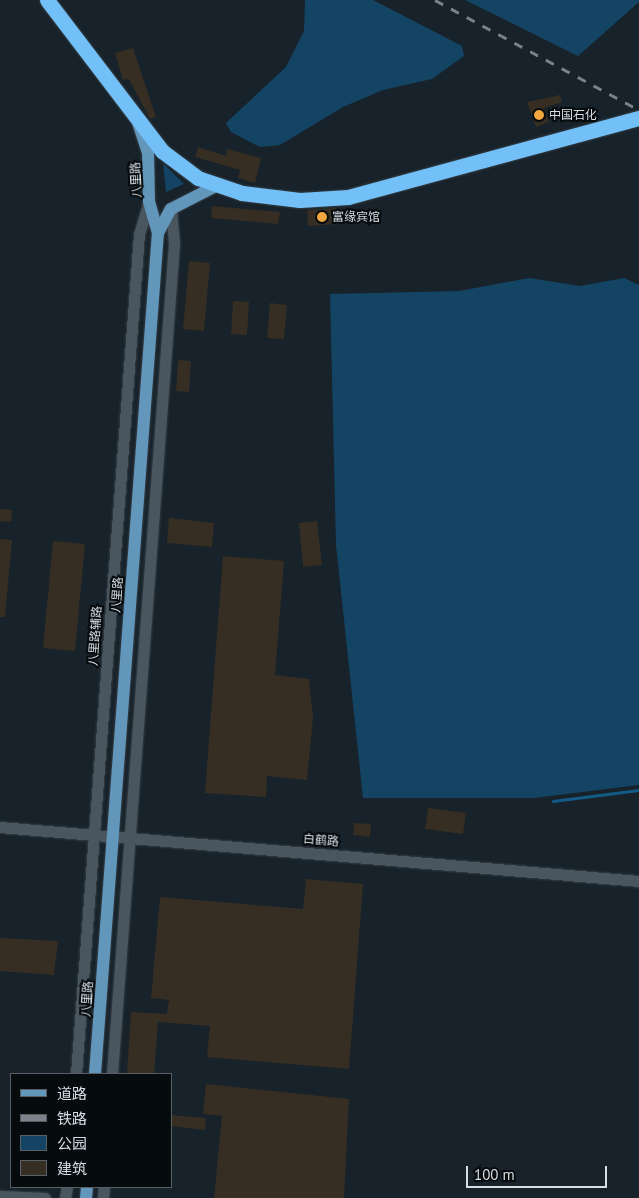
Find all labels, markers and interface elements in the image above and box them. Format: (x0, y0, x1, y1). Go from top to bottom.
place label: 中国石化 (549, 108, 597, 122)
marker: 中国石化 (533, 109, 545, 121)
street label: 八里路 (128, 162, 144, 198)
place label: 富缘宾馆 (332, 210, 380, 224)
marker: 富缘宾馆 (316, 211, 328, 223)
street label: 八里路 (109, 577, 125, 613)
street label: 八里路辅路 (86, 606, 104, 666)
street label: 白鹤路 (302, 831, 340, 849)
street label: 八里路 (79, 981, 95, 1017)
legend (10, 1073, 172, 1188)
text: 道路 (57, 1084, 87, 1103)
text: 铁路 (57, 1109, 87, 1128)
text: 公园 (57, 1134, 87, 1153)
scale bar (469, 1156, 610, 1188)
text: 建筑 (57, 1159, 87, 1178)
text: 100 m (474, 1165, 515, 1184)

